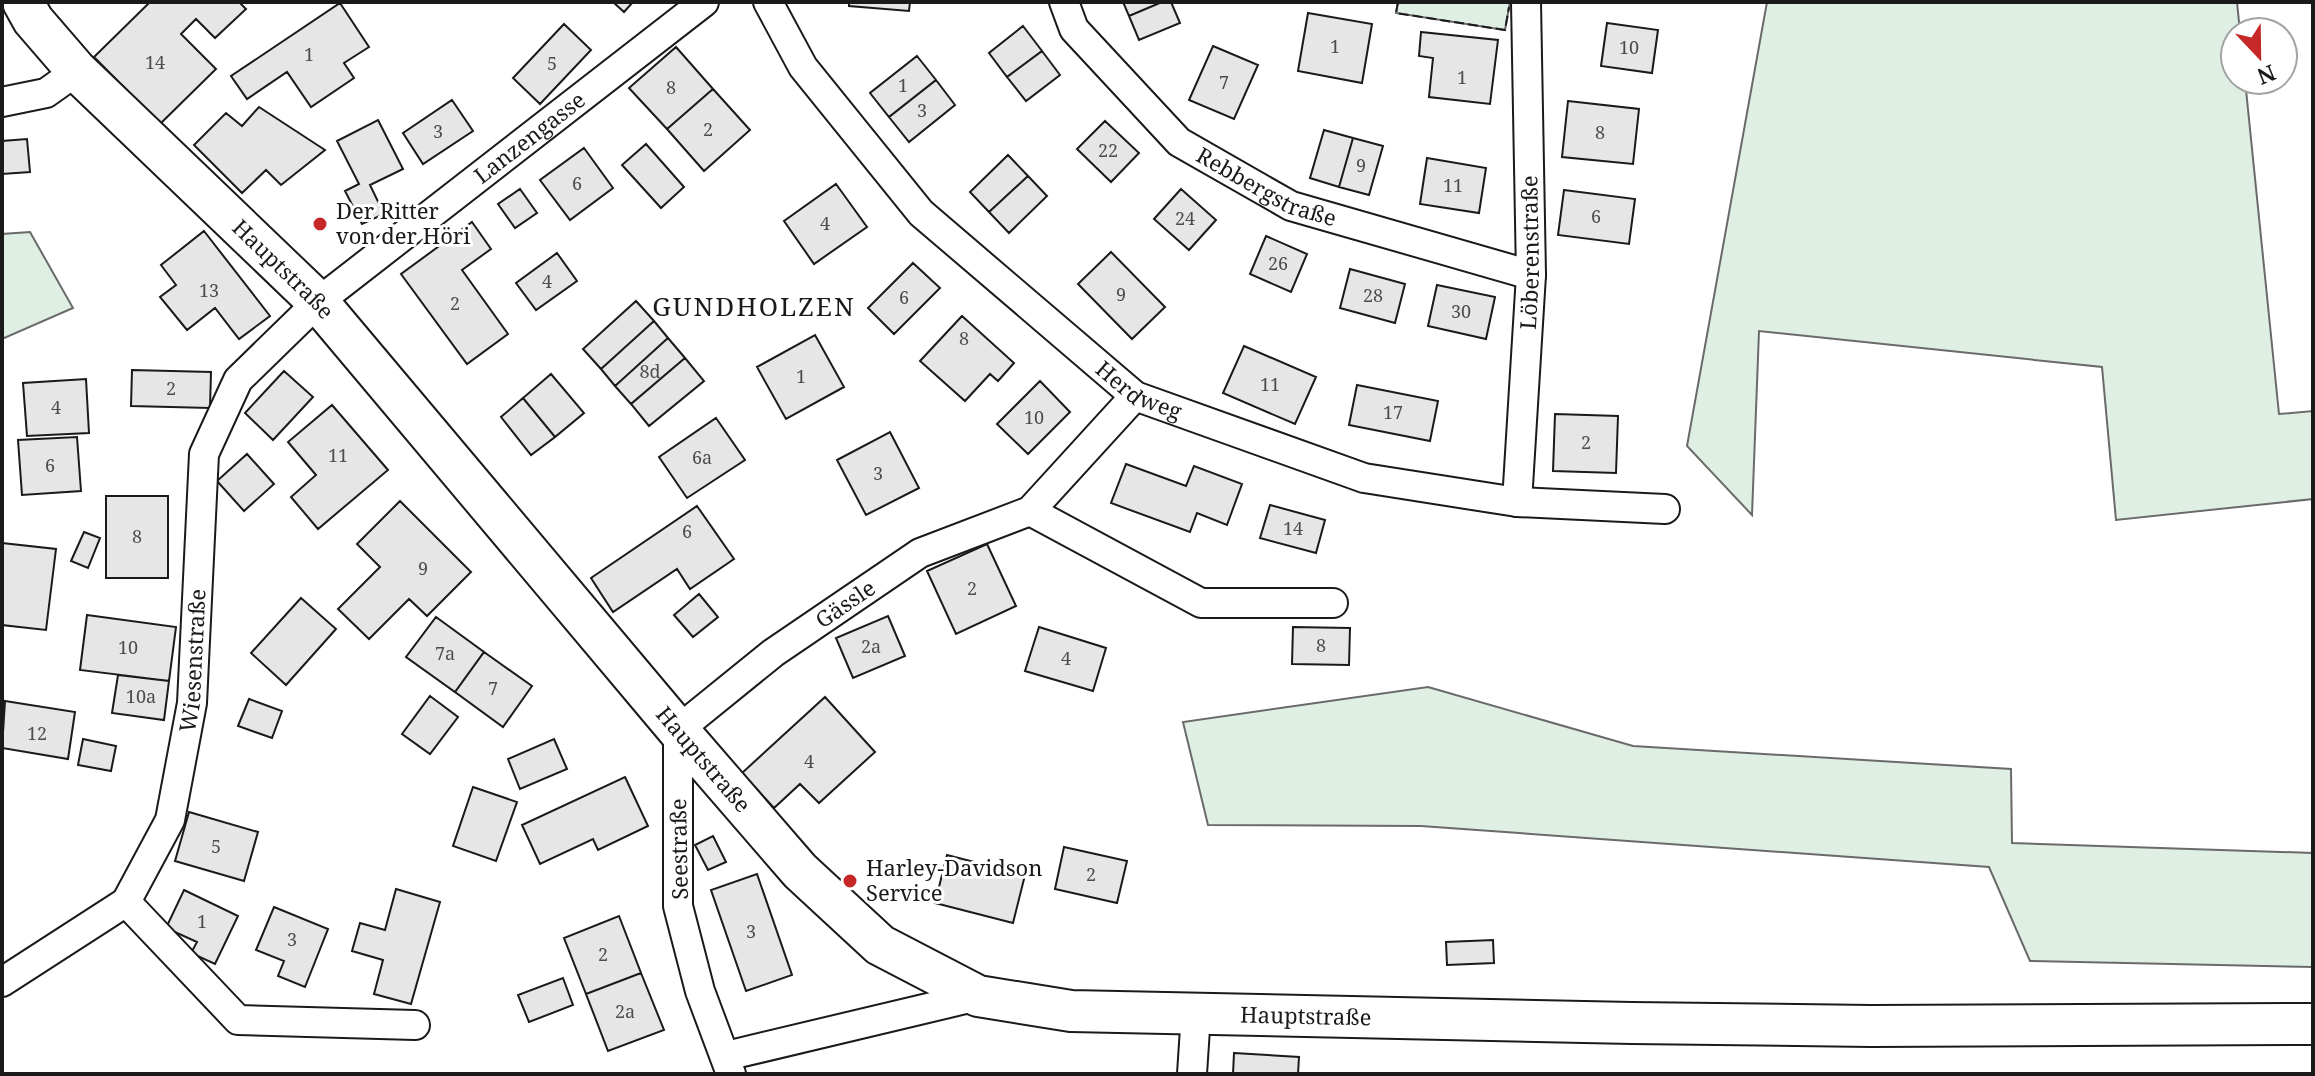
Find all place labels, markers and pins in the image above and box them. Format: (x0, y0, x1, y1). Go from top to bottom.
place label: Der Ritter von der Höri (336, 195, 470, 250)
marker: Der Ritter von der Höri (311, 215, 329, 233)
place label: Harley-Davidson Service (866, 852, 1043, 907)
marker: Harley-Davidson Service (841, 872, 859, 890)

